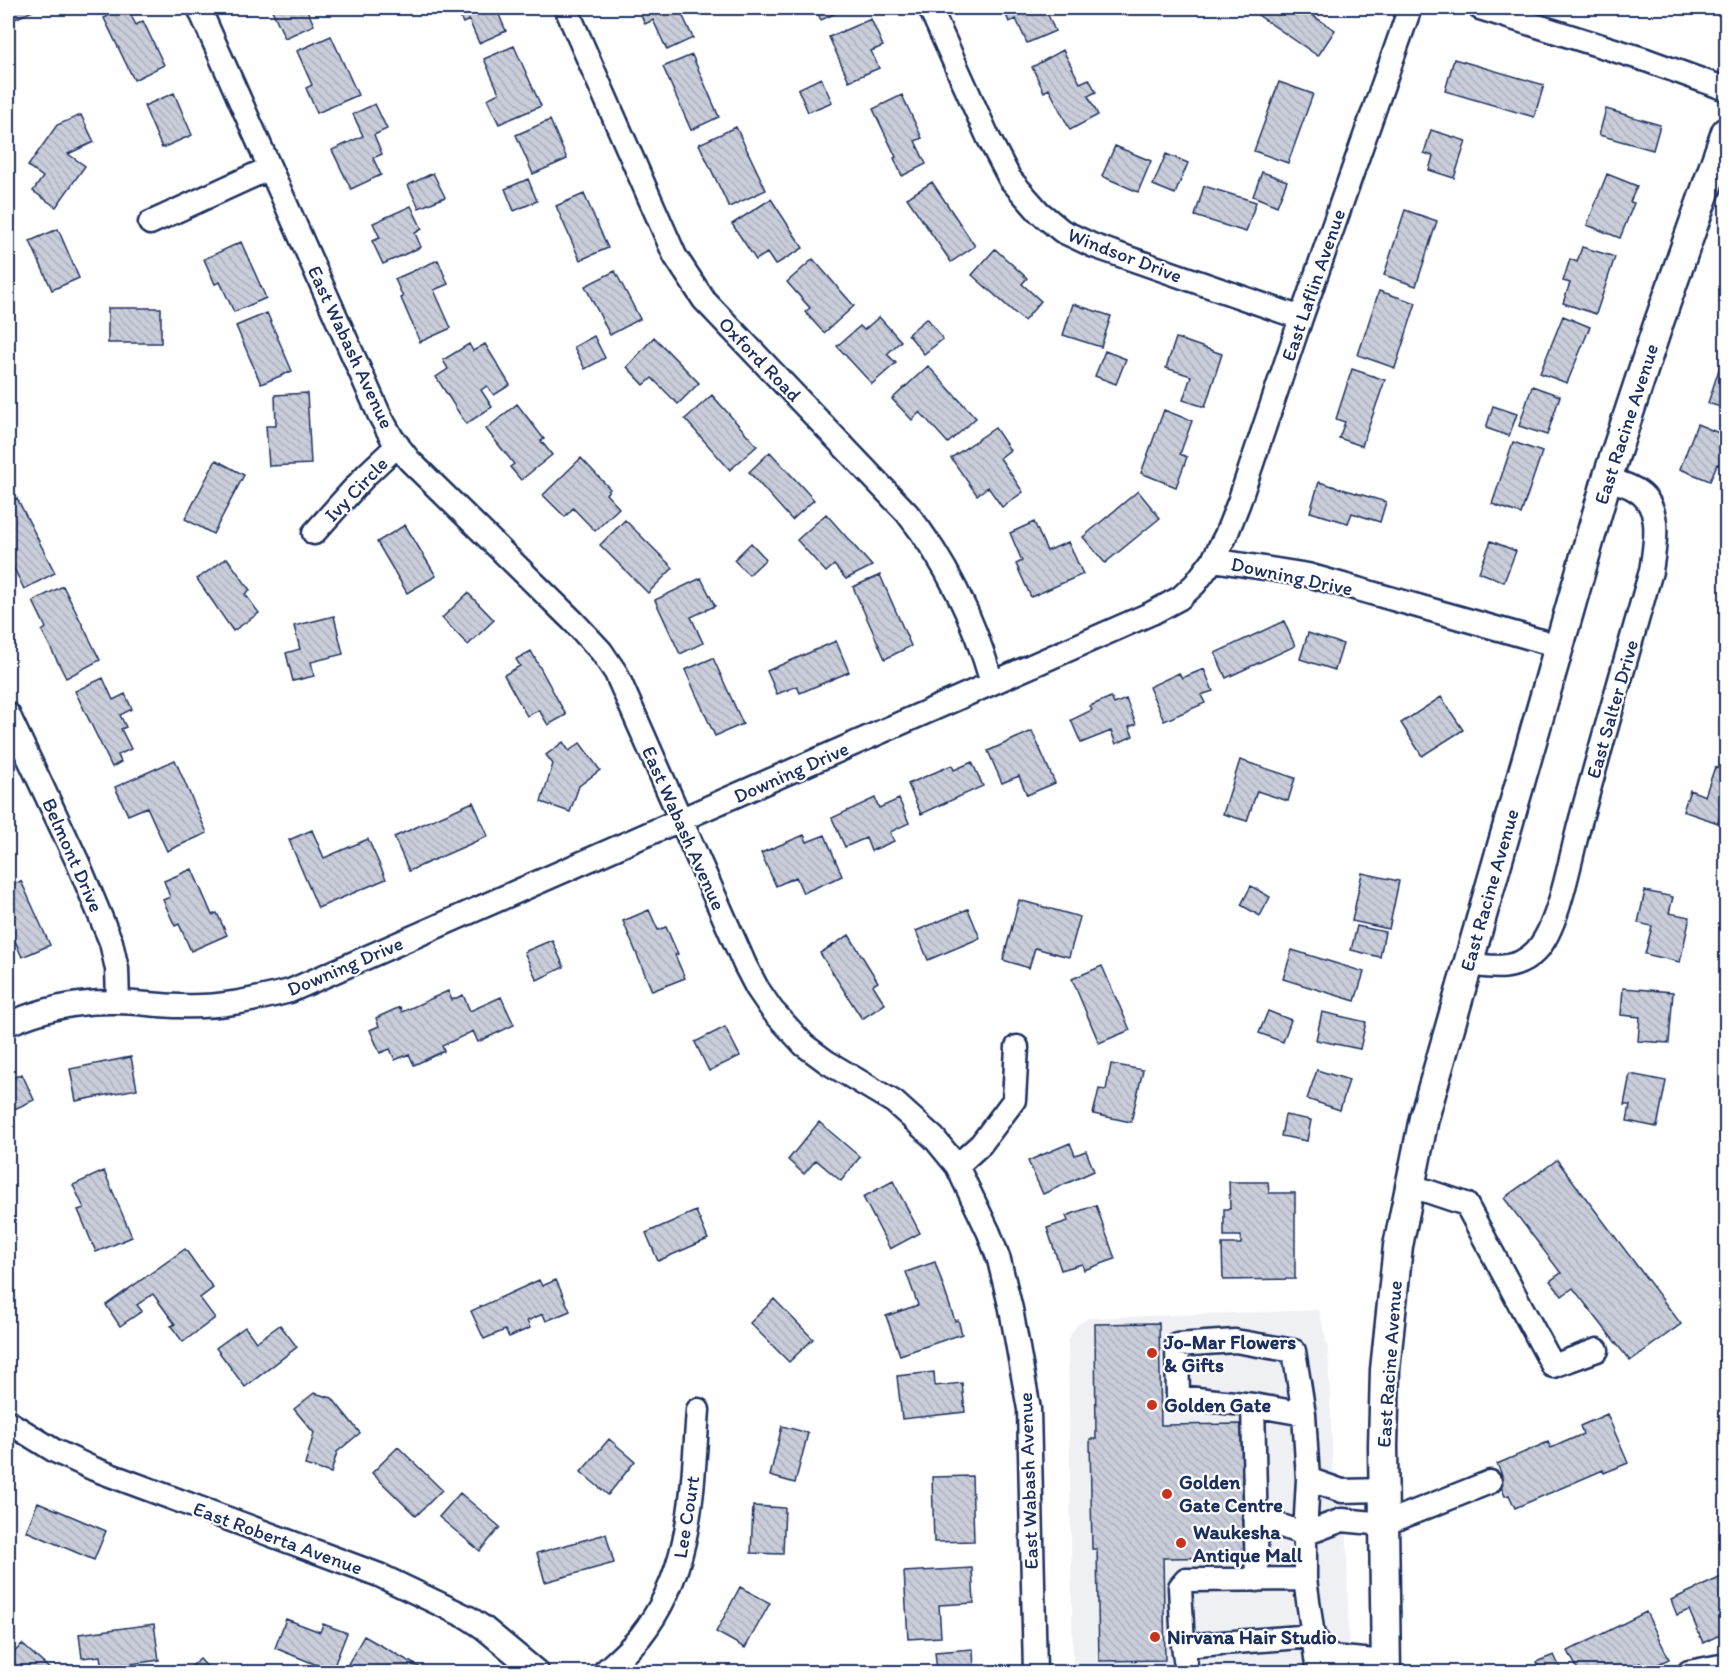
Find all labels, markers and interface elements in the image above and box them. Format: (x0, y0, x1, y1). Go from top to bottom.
street label: East Laflin Avenue (1276, 206, 1350, 364)
street label: Windsor Drive (1064, 222, 1186, 288)
street label: East Wabash Avenue (303, 262, 399, 432)
street label: Oxford Road (714, 312, 807, 407)
street label: East Racine Avenue (1589, 341, 1663, 507)
street label: Ivy Circle (319, 452, 393, 526)
street label: Downing Drive (1229, 551, 1355, 601)
street label: East Salter Drive (1581, 637, 1643, 781)
street label: Downing Drive (730, 736, 852, 808)
street label: East Wabash Avenue (637, 742, 731, 914)
street label: Belmont Drive (37, 794, 109, 916)
street label: East Racine Avenue (1454, 806, 1524, 974)
street label: Downing Drive (283, 931, 407, 1001)
street label: East Racine Avenue (1371, 1280, 1407, 1448)
place label: Jo-Mar Flowers & Gifts (1163, 1330, 1296, 1377)
marker: Jo-Mar Flowers & Gifts (1145, 1346, 1159, 1360)
street label: East Wabash Avenue (1013, 1392, 1043, 1570)
place label: Golden Gate (1164, 1393, 1271, 1417)
marker: Golden Gate (1145, 1398, 1159, 1412)
place label: Golden Gate Centre (1179, 1470, 1283, 1517)
street label: Lee Court (668, 1474, 704, 1560)
marker: Golden Gate Centre (1160, 1487, 1174, 1501)
street label: East Roberta Avenue (190, 1496, 366, 1580)
place label: Waukesha Antique Mall (1192, 1520, 1303, 1568)
marker: Waukesha Antique Mall (1174, 1536, 1188, 1550)
place label: Nirvana Hair Studio (1167, 1625, 1337, 1649)
marker: Nirvana Hair Studio (1148, 1630, 1162, 1644)

